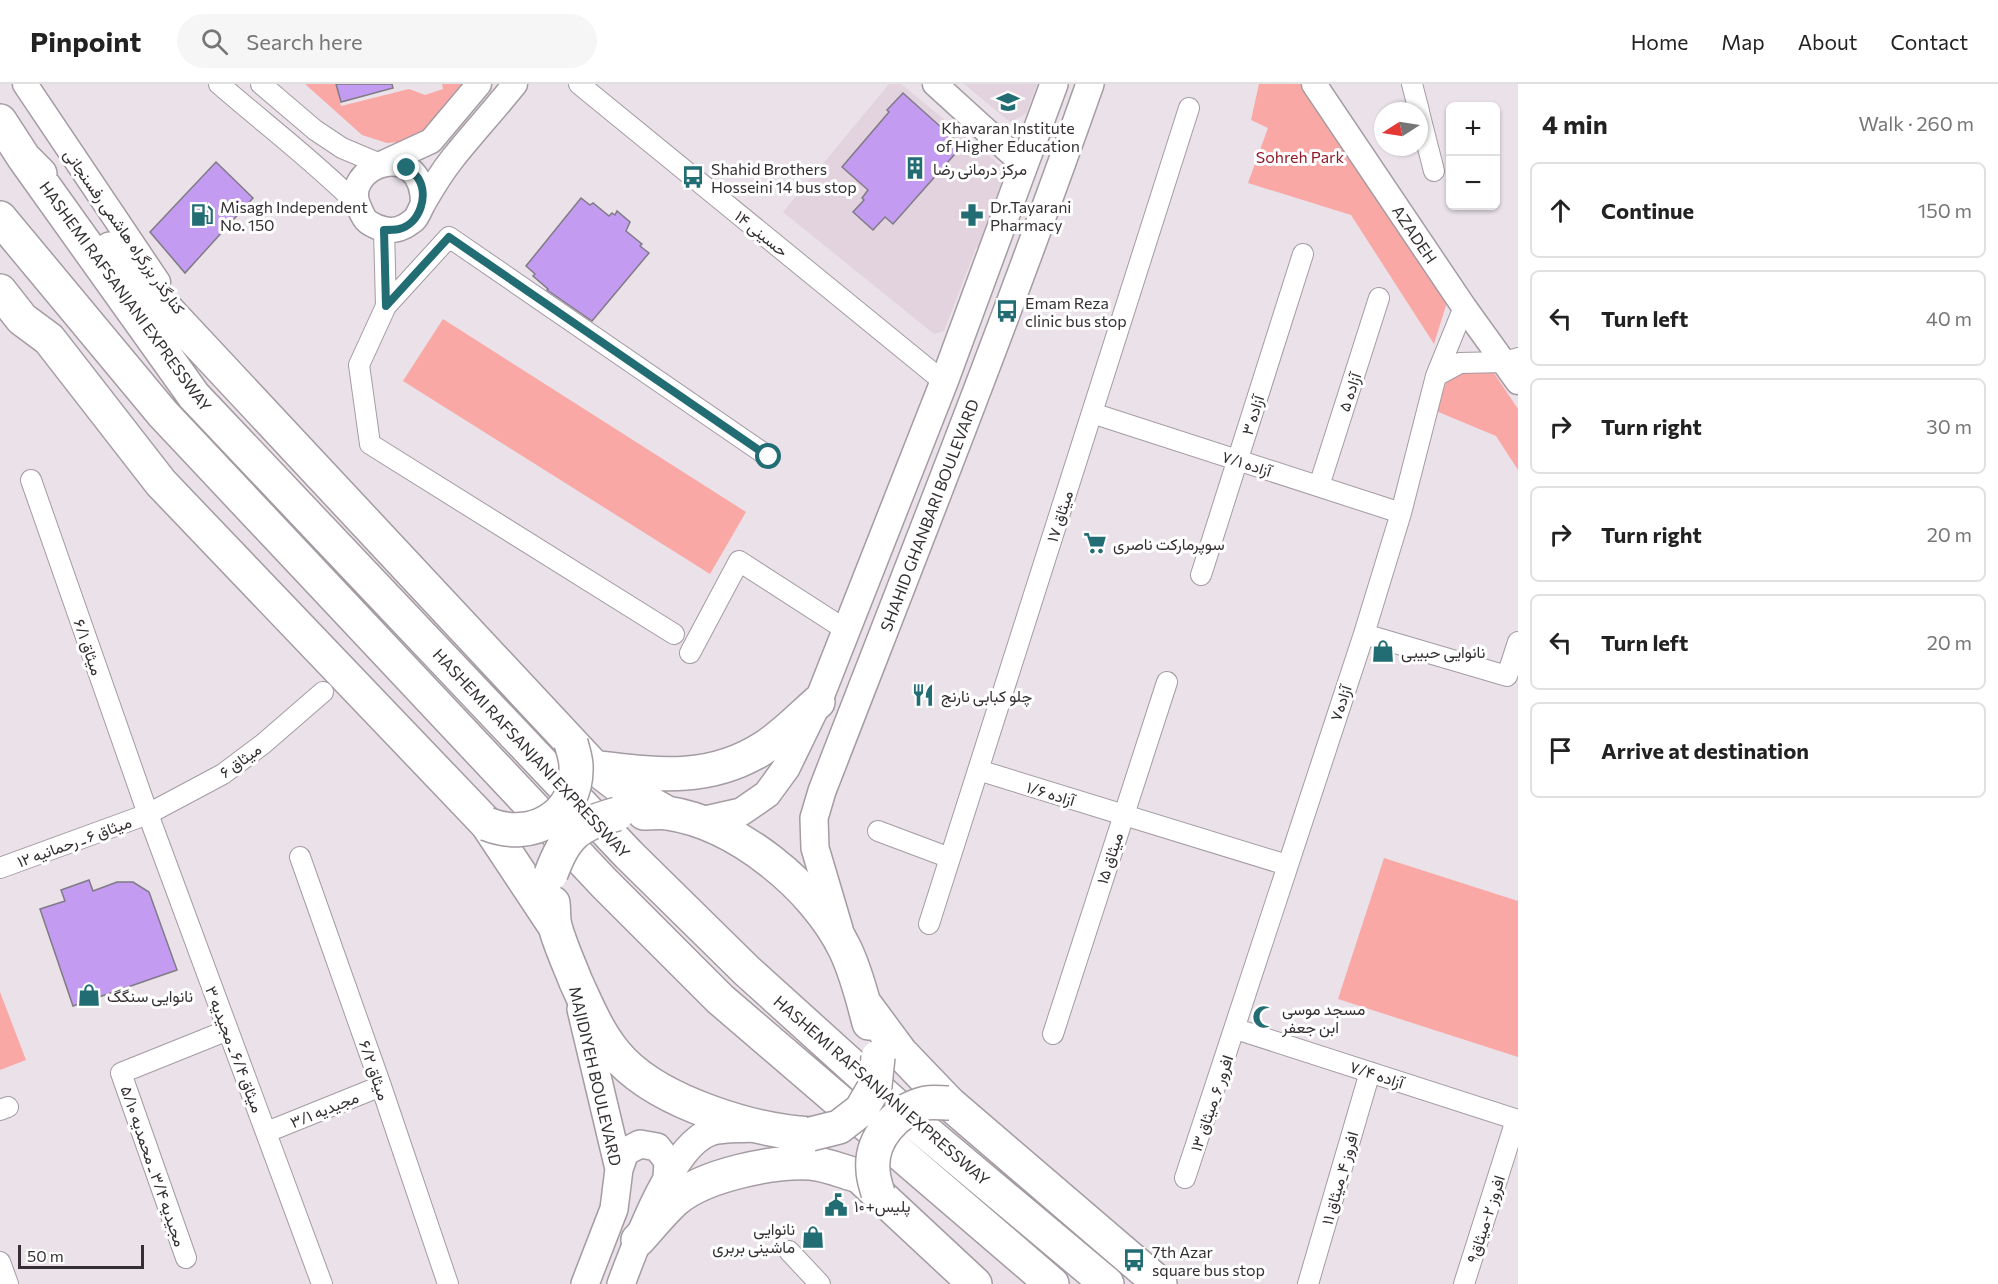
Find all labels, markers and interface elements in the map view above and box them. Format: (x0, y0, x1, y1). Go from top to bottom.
search box (177, 14, 597, 68)
text: Pinpoint (30, 24, 141, 58)
icon: search (198, 25, 231, 58)
text: Search here (246, 28, 363, 55)
text: Home (1631, 29, 1688, 54)
text: Map (1721, 29, 1765, 54)
text: About (1798, 29, 1857, 54)
text: Contact (1890, 29, 1968, 54)
school or university icon: Khavaran Institute of Higher Education (995, 89, 1021, 115)
north arrow (1374, 102, 1428, 156)
map controls (1446, 102, 1500, 210)
button: + (1446, 102, 1500, 156)
text: 4 min (1542, 108, 1608, 139)
text: Walk · 260 m (1858, 111, 1974, 135)
place label: Khavaran Institute of Higher Education (936, 118, 1080, 155)
street label: کنارگذر بزرگراه هاشمی رفسنجانی (59, 145, 189, 318)
park label: Sohreh Park (1256, 147, 1345, 166)
route end (393, 154, 419, 180)
building icon: مرکز درمانی رضا (902, 155, 928, 181)
button: − (1446, 156, 1500, 210)
place label: Shahid Brothers Hosseini 14 bus stop (711, 159, 857, 196)
place label: مرکز درمانی رضا (933, 159, 1027, 180)
bus stop icon: Shahid Brothers Hosseini 14 bus stop (680, 164, 706, 190)
street label: HASHEMI RAFSANJANI EXPRESSWAY (36, 177, 216, 415)
icon: ahead (1544, 194, 1577, 227)
place label: Misagh Independent No. 150 (220, 197, 368, 234)
place label: Dr.Tayarani Pharmacy (990, 197, 1071, 234)
text: Continue (1601, 197, 1694, 224)
text: 150 m (1918, 198, 1972, 222)
street label: AZADEH (1389, 201, 1441, 267)
fuel station icon: Misagh Independent No. 150 (189, 202, 215, 228)
pharmacy icon: Dr.Tayarani Pharmacy (959, 202, 985, 228)
street label: حسینی ۱۴ (730, 206, 793, 262)
place label: Emam Reza clinic bus stop (1025, 293, 1127, 330)
bus stop icon: Emam Reza clinic bus stop (994, 298, 1020, 324)
icon: left (1544, 302, 1577, 335)
text: Turn left (1601, 305, 1688, 332)
text: 40 m (1926, 306, 1972, 330)
street label: آزاده ۵ (1334, 369, 1366, 414)
street label: آزاده ۳ (1237, 392, 1270, 438)
street label: SHAHID GHANBARI BOULEVARD (876, 396, 982, 634)
icon: right (1544, 410, 1577, 443)
text: Turn right (1601, 413, 1702, 440)
text: 30 m (1926, 414, 1972, 438)
route start (755, 443, 781, 469)
street label: آزاده ۷/۱ (1219, 446, 1275, 482)
street label: میثاق ۱۷ (1042, 488, 1077, 544)
icon: right (1544, 518, 1577, 551)
text: Turn right (1601, 521, 1702, 548)
text: 20 m (1927, 522, 1972, 546)
supermarket icon: سوپرمارکت ناصری (1082, 530, 1108, 556)
place label: سوپرمارکت ناصری (1113, 534, 1225, 556)
street label: میثاق ۶/۱ (70, 616, 107, 678)
icon: left (1544, 626, 1577, 659)
text: Turn left (1601, 629, 1688, 656)
text: 20 m (1927, 630, 1972, 654)
shop icon: نانوایی حبیبی (1370, 638, 1396, 664)
place label: نانوایی حبیبی (1401, 642, 1485, 663)
street label: HASHEMI RAFSANJANI EXPRESSWAY (430, 644, 635, 862)
restaurant icon: چلو کبابی نارنج (910, 682, 936, 708)
street label: آزاده۷ (1325, 682, 1357, 724)
place label: چلو کبابی نارنج (941, 686, 1032, 708)
icon: arrive (1544, 734, 1577, 767)
text: Arrive at destination (1601, 737, 1809, 764)
street label: میثاق ۶ (215, 739, 265, 782)
street label: آزاده ۱/۶ (1024, 777, 1079, 812)
street label: میثاق ۶ ـ رحمانیه ۱۲ (14, 812, 134, 872)
street label: میثاق ۱۵ (1092, 830, 1127, 886)
shop icon: نانوایی سنگگ (76, 982, 102, 1008)
street label: میثاق ۶/۴ ـ مجیدیه ۳ (201, 983, 268, 1115)
street label: MAJIDIYEH BOULEVARD (566, 984, 626, 1168)
place label: نانوایی سنگگ (107, 986, 193, 1007)
street label: HASHEMI RAFSANJANI EXPRESSWAY (770, 991, 994, 1189)
place label: مسجد موسی ابن جعفر (1281, 999, 1365, 1038)
mosque icon: مسجد موسی ابن جعفر (1251, 1004, 1277, 1030)
street label: میثاق ۶/۲ (355, 1038, 394, 1103)
street label: افرور ۶_میثاق ۱۳ (1186, 1052, 1238, 1154)
street label: آزاده ۷/۴ (1347, 1056, 1408, 1094)
street label: مجیدیه ۳/۴ ـ محمدیه ۵/۱۰ (117, 1083, 190, 1249)
street label: مجیدیه ۳/۱ (287, 1087, 361, 1132)
street label: افروز ۴_میثاق ۱۱ (1317, 1129, 1363, 1227)
street label: افروز ۲-میثاق۹ (1462, 1173, 1510, 1266)
public building icon: پلیس+۱۰ (823, 1192, 849, 1218)
place label: پلیس+۱۰ (854, 1196, 910, 1218)
place label: نانوایی ماشینی بربری (712, 1219, 795, 1258)
shop icon: نانوایی ماشینی بربری (800, 1224, 826, 1250)
scale bar (18, 1242, 144, 1270)
place label: 7th Azar square bus stop (1152, 1242, 1265, 1279)
text: 50 m (27, 1246, 64, 1265)
bus stop icon: 7th Azar square bus stop (1121, 1247, 1147, 1273)

